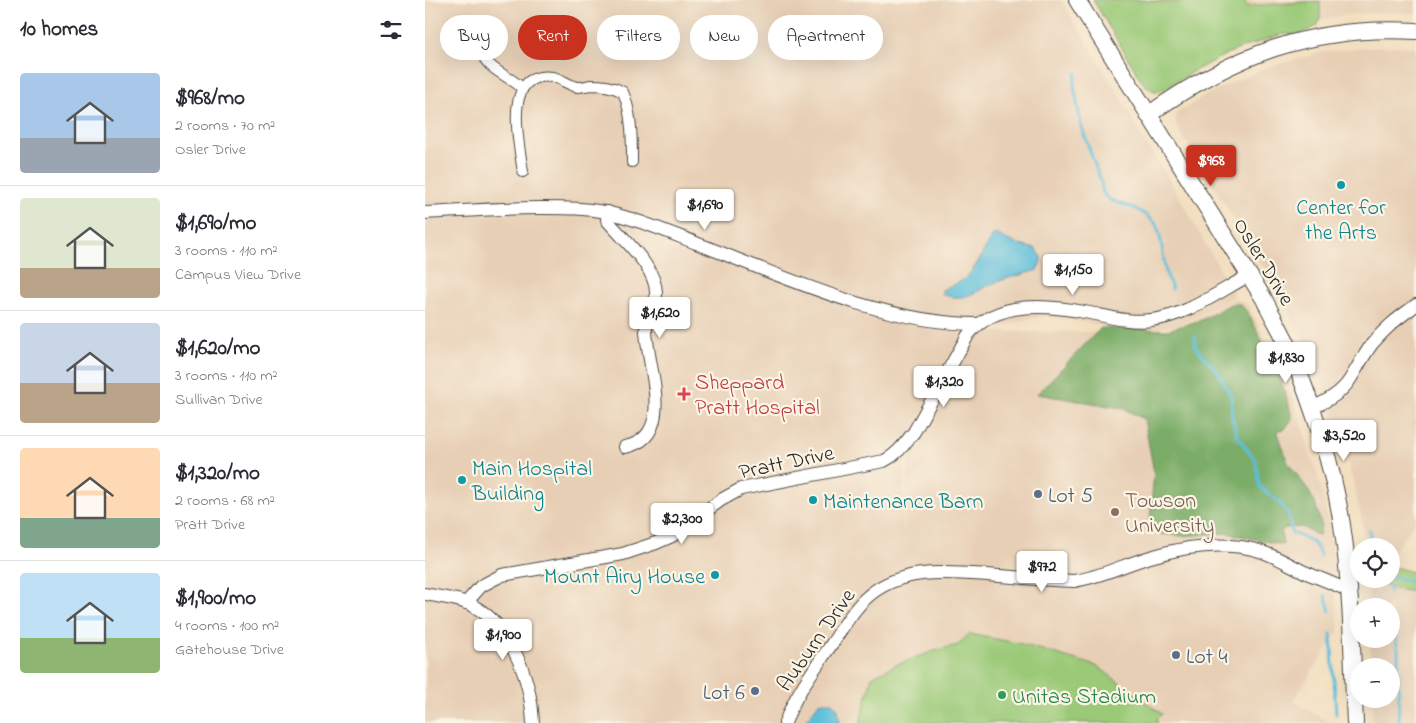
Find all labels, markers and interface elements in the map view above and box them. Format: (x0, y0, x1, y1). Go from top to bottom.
text: 10 homes (20, 15, 98, 45)
chip: Buy (440, 15, 508, 60)
chip: Rent (518, 15, 587, 60)
chip: Filters (597, 15, 680, 60)
chip: New (690, 15, 758, 60)
chip: Apartment (768, 15, 883, 60)
icon: filters (377, 16, 405, 44)
text: $968/mo (175, 84, 245, 114)
icon: home (60, 93, 120, 153)
text: 2 rooms · 70 m² (175, 114, 275, 138)
text: Osler Drive (175, 138, 246, 162)
pin: $968 (1181, 144, 1241, 187)
text: $968 (1197, 149, 1225, 173)
marker: Center for the Arts (1335, 179, 1347, 191)
pin: $1,690 (664, 188, 746, 231)
text: $1,690 (687, 193, 723, 217)
place label: Center for the Arts (1296, 193, 1386, 250)
text: $1,690/mo (175, 209, 256, 239)
street label: Osler Drive (1224, 213, 1301, 313)
icon: home (60, 218, 120, 278)
text: 3 rooms · 110 m² (175, 239, 277, 263)
pin: $1,150 (1032, 254, 1114, 296)
text: $1,150 (1054, 258, 1092, 282)
text: Campus View Drive (175, 263, 301, 287)
pin: $1,620 (619, 296, 701, 339)
text: $1,620 (640, 301, 680, 325)
text: $1,620/mo (175, 334, 260, 364)
pin: $1,830 (1245, 342, 1327, 384)
icon: home (60, 343, 120, 403)
text: $1,830 (1267, 346, 1305, 370)
text: 3 rooms · 110 m² (175, 364, 277, 388)
pin: $1,320 (903, 366, 985, 408)
place label: Sheppard Pratt Hospital (695, 368, 820, 425)
text: $1,320 (925, 370, 964, 394)
marker: Sheppard Pratt Hospital (677, 387, 691, 401)
text: Sullivan Drive (175, 388, 263, 412)
pin: $3,520 (1303, 420, 1385, 462)
text: $3,520 (1322, 424, 1366, 448)
street label: Pratt Drive (736, 438, 837, 490)
place label: Main Hospital Building (471, 454, 592, 512)
text: $1,320/mo (175, 459, 260, 489)
icon: home (60, 468, 120, 528)
marker: Main Hospital Building (456, 474, 468, 486)
place label: Lot 5 (1048, 481, 1093, 513)
place label: Towson University (1125, 486, 1214, 544)
place label: Maintenance Barn (823, 487, 983, 519)
marker: Lot 5 (1032, 488, 1044, 500)
text: 2 rooms · 68 m² (175, 489, 275, 513)
marker: Maintenance Barn (807, 494, 819, 506)
pin: $2,300 (641, 502, 723, 545)
marker: Towson University (1109, 506, 1121, 518)
text: $2,300 (662, 507, 702, 531)
text: Pratt Drive (175, 513, 245, 537)
map controls (1350, 538, 1400, 708)
button: locate (1350, 538, 1400, 588)
pin: $972 (1012, 550, 1072, 593)
text: $972 (1027, 555, 1057, 579)
place label: Mount Airy House (544, 562, 705, 595)
marker: Mount Airy House (709, 569, 721, 581)
street label: Auburn Drive (770, 583, 865, 699)
text: $1,900/mo (175, 584, 256, 614)
icon: home (60, 593, 120, 653)
button: + (1350, 598, 1400, 648)
text: 4 rooms · 100 m² (175, 614, 279, 638)
pin: $1,900 (462, 618, 544, 661)
text: $1,900 (485, 623, 521, 647)
text: Gatehouse Drive (175, 638, 284, 662)
place label: Lot 4 (1186, 642, 1228, 674)
marker: Lot 4 (1170, 649, 1182, 661)
button: − (1350, 658, 1400, 708)
place label: Lot 6 (703, 678, 745, 710)
place label: Unitas Stadium (1012, 682, 1156, 714)
marker: Lot 6 (749, 685, 761, 697)
marker: Unitas Stadium (996, 689, 1008, 701)

